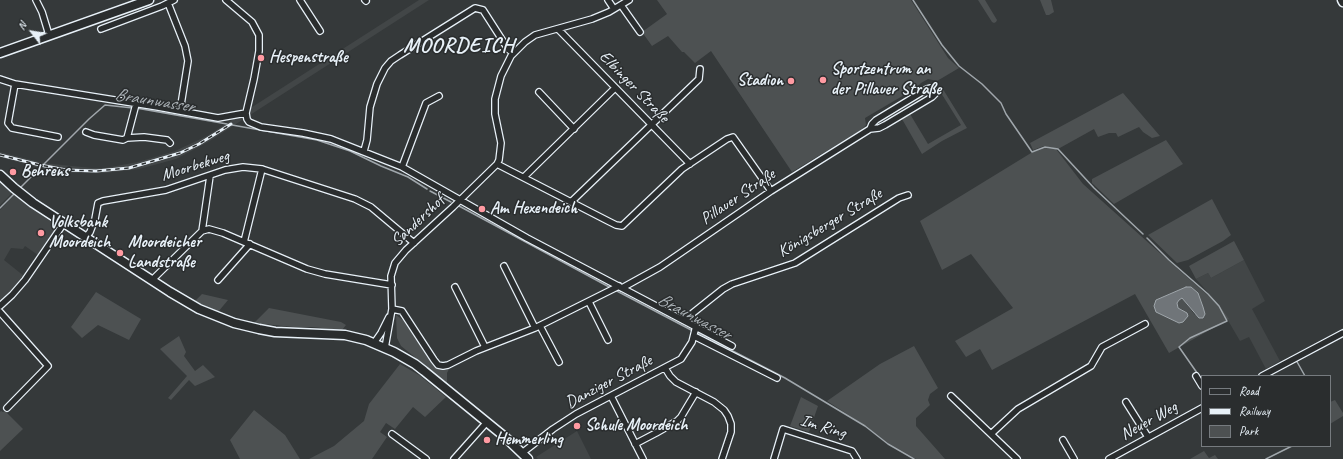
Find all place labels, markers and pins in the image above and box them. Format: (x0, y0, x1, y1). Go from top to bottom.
place label: Hespenstraße (269, 48, 348, 68)
marker: Hespenstraße (256, 53, 266, 63)
place label: Sportzentrum an der Pillauer Straße (831, 60, 941, 100)
place label: Stadion (737, 71, 783, 91)
marker: Sportzentrum an der Pillauer Straße (818, 75, 828, 85)
marker: Stadion (786, 76, 796, 86)
place label: Behrens (21, 162, 69, 182)
marker: Behrens (8, 167, 18, 177)
place label: Am Hexendeich (490, 199, 577, 219)
marker: Am Hexendeich (477, 204, 487, 214)
place label: Volksbank Moordeich (49, 213, 110, 253)
marker: Volksbank Moordeich (36, 228, 46, 238)
place label: Moordeicher Landstraße (128, 233, 201, 273)
marker: Moordeicher Landstraße (115, 248, 125, 258)
place label: Schule Moordeich (585, 416, 687, 436)
marker: Schule Moordeich (572, 421, 582, 431)
place label: Hemmerling (495, 430, 563, 450)
marker: Hemmerling (482, 435, 492, 445)

